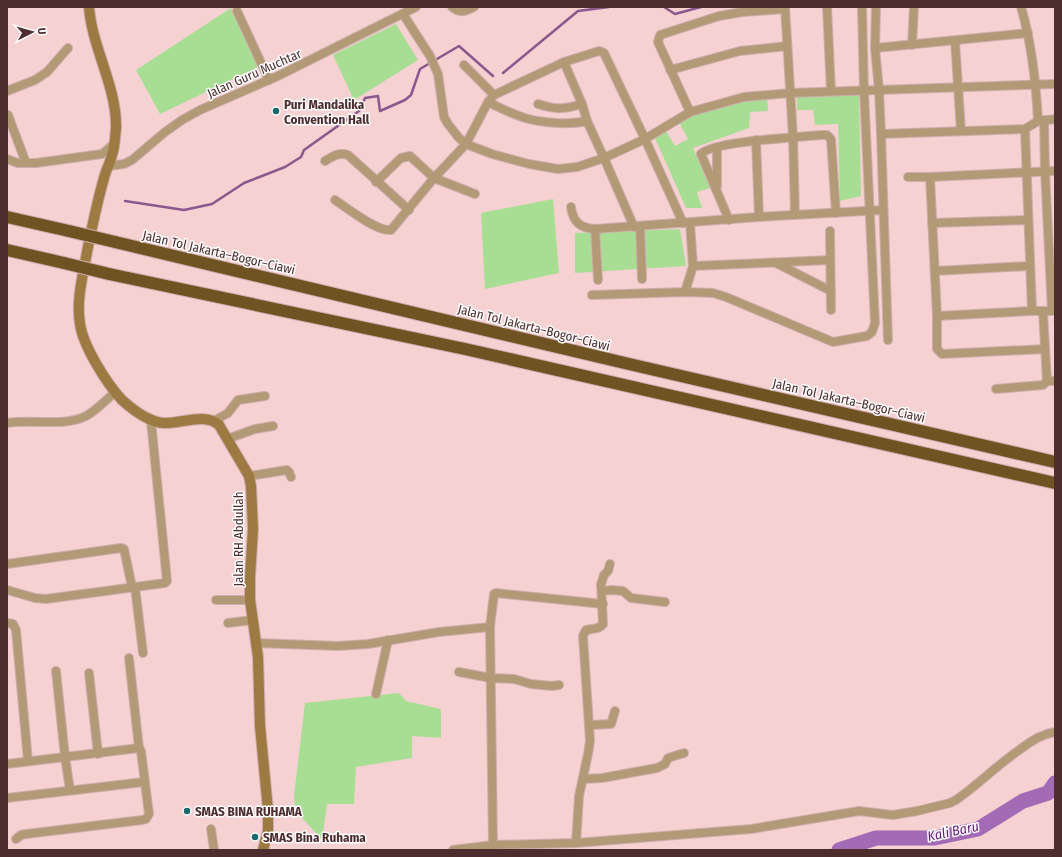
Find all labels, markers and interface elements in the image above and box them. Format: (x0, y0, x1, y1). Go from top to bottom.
north arrow (12, 12, 52, 52)
text: U (35, 27, 48, 35)
street label: Jalan Guru Muchtar (205, 46, 304, 101)
place label: Puri Mandalika Convention Hall (284, 97, 370, 127)
marker: Puri Mandalika Convention Hall (271, 106, 281, 116)
street label: Jalan Tol Jakarta–Bogor–Ciawi (141, 228, 297, 277)
street label: Jalan Tol Jakarta–Bogor–Ciawi (456, 301, 611, 354)
street label: Jalan Tol Jakarta–Bogor–Ciawi (771, 376, 927, 425)
street label: Jalan RH Abdullah (231, 492, 246, 587)
place label: SMAS BINA RUHAMA (195, 804, 303, 819)
marker: SMAS BINA RUHAMA (182, 806, 192, 816)
water label: Kali Baru (926, 818, 980, 845)
place label: SMAS Bina Ruhama (263, 830, 366, 845)
marker: SMAS Bina Ruhama (250, 832, 260, 842)

